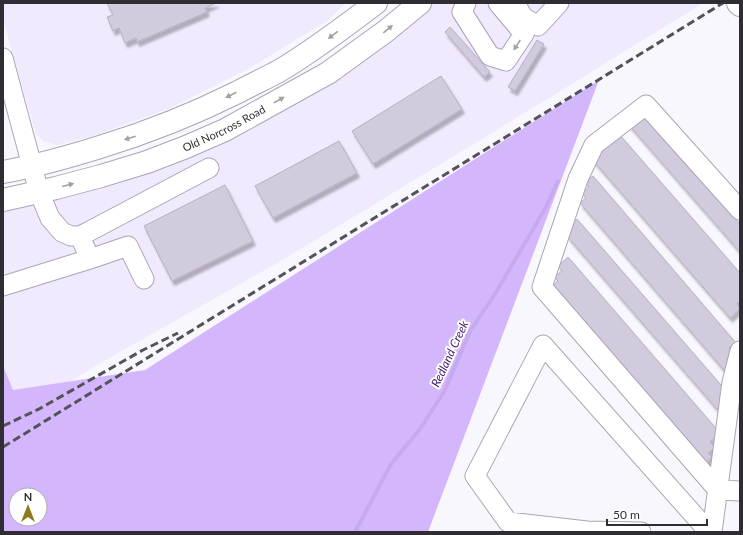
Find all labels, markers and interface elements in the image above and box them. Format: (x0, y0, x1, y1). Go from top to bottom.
one-way arrow (382, 25, 393, 34)
one-way arrow (328, 31, 339, 39)
one-way arrow (513, 39, 521, 50)
one-way arrow (225, 92, 236, 98)
one-way arrow (273, 96, 285, 103)
street label: Old Norcross Road (180, 102, 267, 154)
one-way arrow (124, 135, 136, 141)
one-way arrow (63, 182, 75, 188)
water label: Redland Creek (428, 318, 472, 389)
north arrow (8, 487, 48, 527)
text: N (24, 490, 32, 503)
scale bar (607, 501, 707, 527)
text: 50 m (613, 507, 640, 522)

